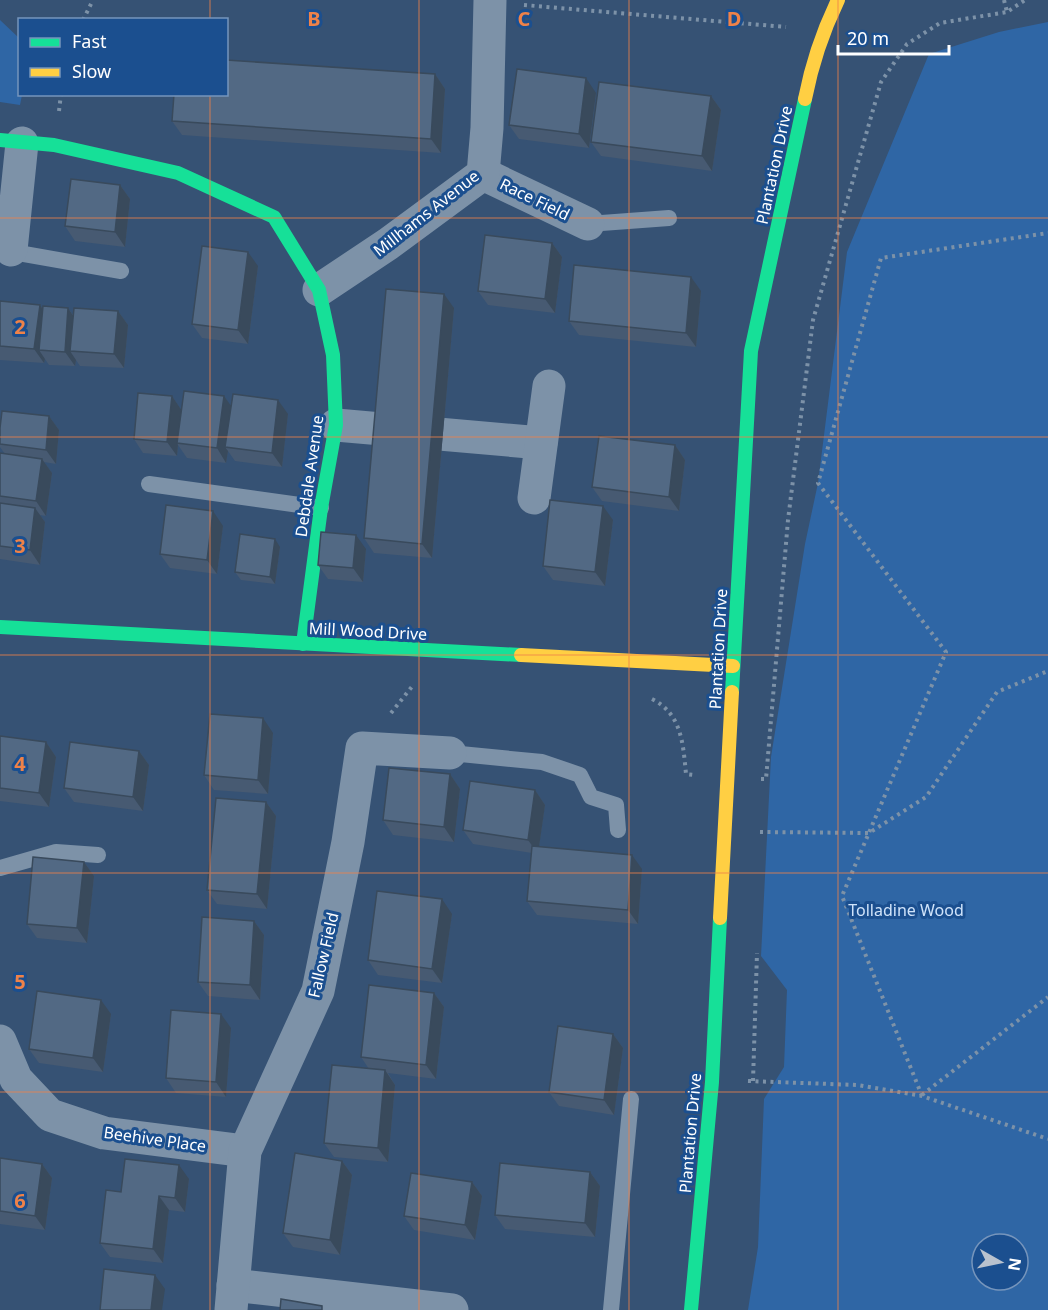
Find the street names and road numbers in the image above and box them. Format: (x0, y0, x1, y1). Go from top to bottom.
street label: Plantation Drive (751, 104, 797, 226)
street label: Millhams Avenue (369, 165, 483, 261)
street label: Race Field (496, 173, 574, 225)
street label: Debdale Avenue (290, 414, 328, 538)
street label: Plantation Drive (704, 588, 732, 710)
street label: Mill Wood Drive (308, 617, 428, 645)
street label: Fallow Field (302, 910, 344, 1000)
street label: Plantation Drive (674, 1072, 706, 1194)
street label: Beehive Place (102, 1121, 208, 1157)

